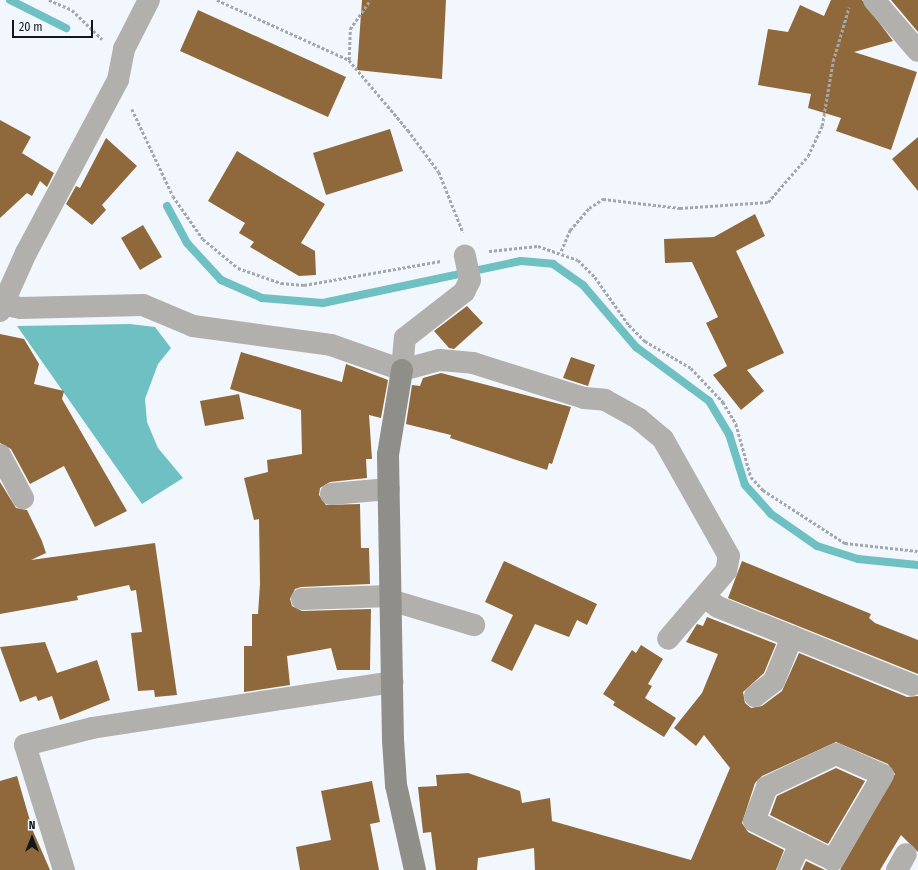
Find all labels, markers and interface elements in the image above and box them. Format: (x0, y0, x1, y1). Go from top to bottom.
scale bar (14, 12, 95, 38)
text: 20 m (19, 20, 43, 34)
north arrow (12, 818, 52, 858)
text: N (29, 819, 35, 832)

